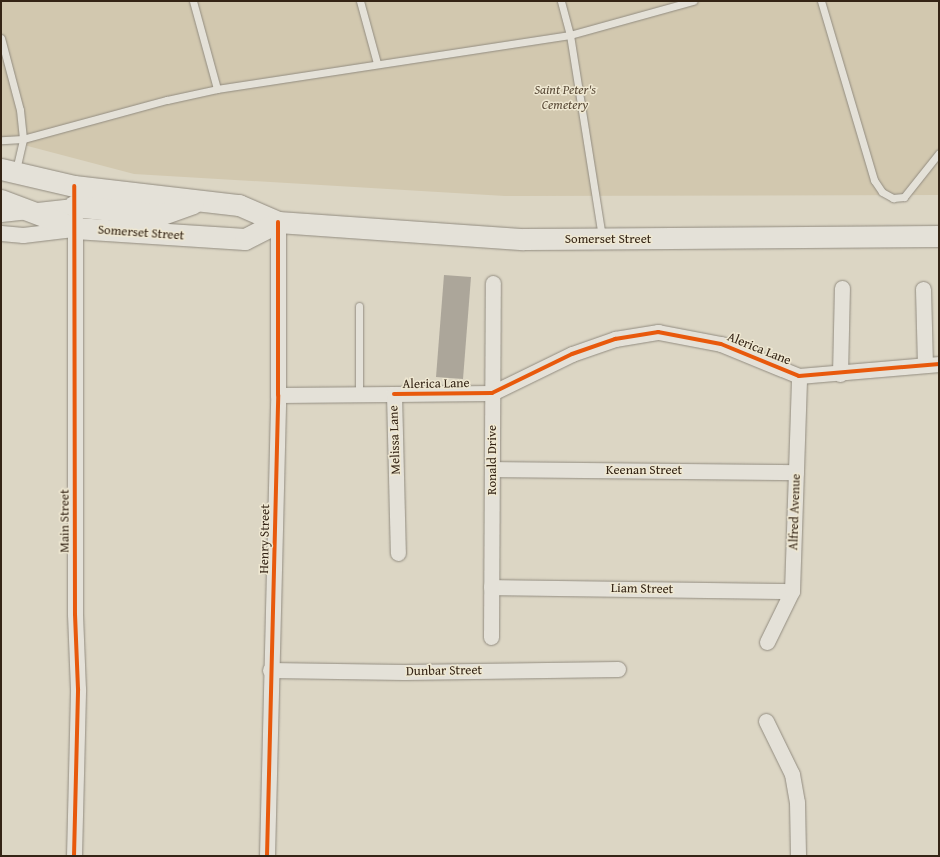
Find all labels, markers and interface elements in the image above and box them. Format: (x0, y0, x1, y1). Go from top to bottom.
park label: Saint Peter's Cemetery (534, 83, 596, 114)
street label: Somerset Street (97, 222, 185, 244)
street label: Somerset Street (565, 231, 651, 247)
street label: Alerica Lane (725, 329, 793, 369)
street label: Alerica Lane (402, 376, 470, 392)
street label: Melissa Lane (386, 405, 404, 475)
street label: Ronald Drive (484, 425, 500, 495)
street label: Keenan Street (606, 462, 682, 478)
street label: Alfred Avenue (786, 473, 804, 551)
street label: Main Street (57, 489, 73, 553)
street label: Henry Street (257, 504, 273, 574)
street label: Liam Street (611, 581, 673, 597)
street label: Dunbar Street (406, 663, 482, 679)

